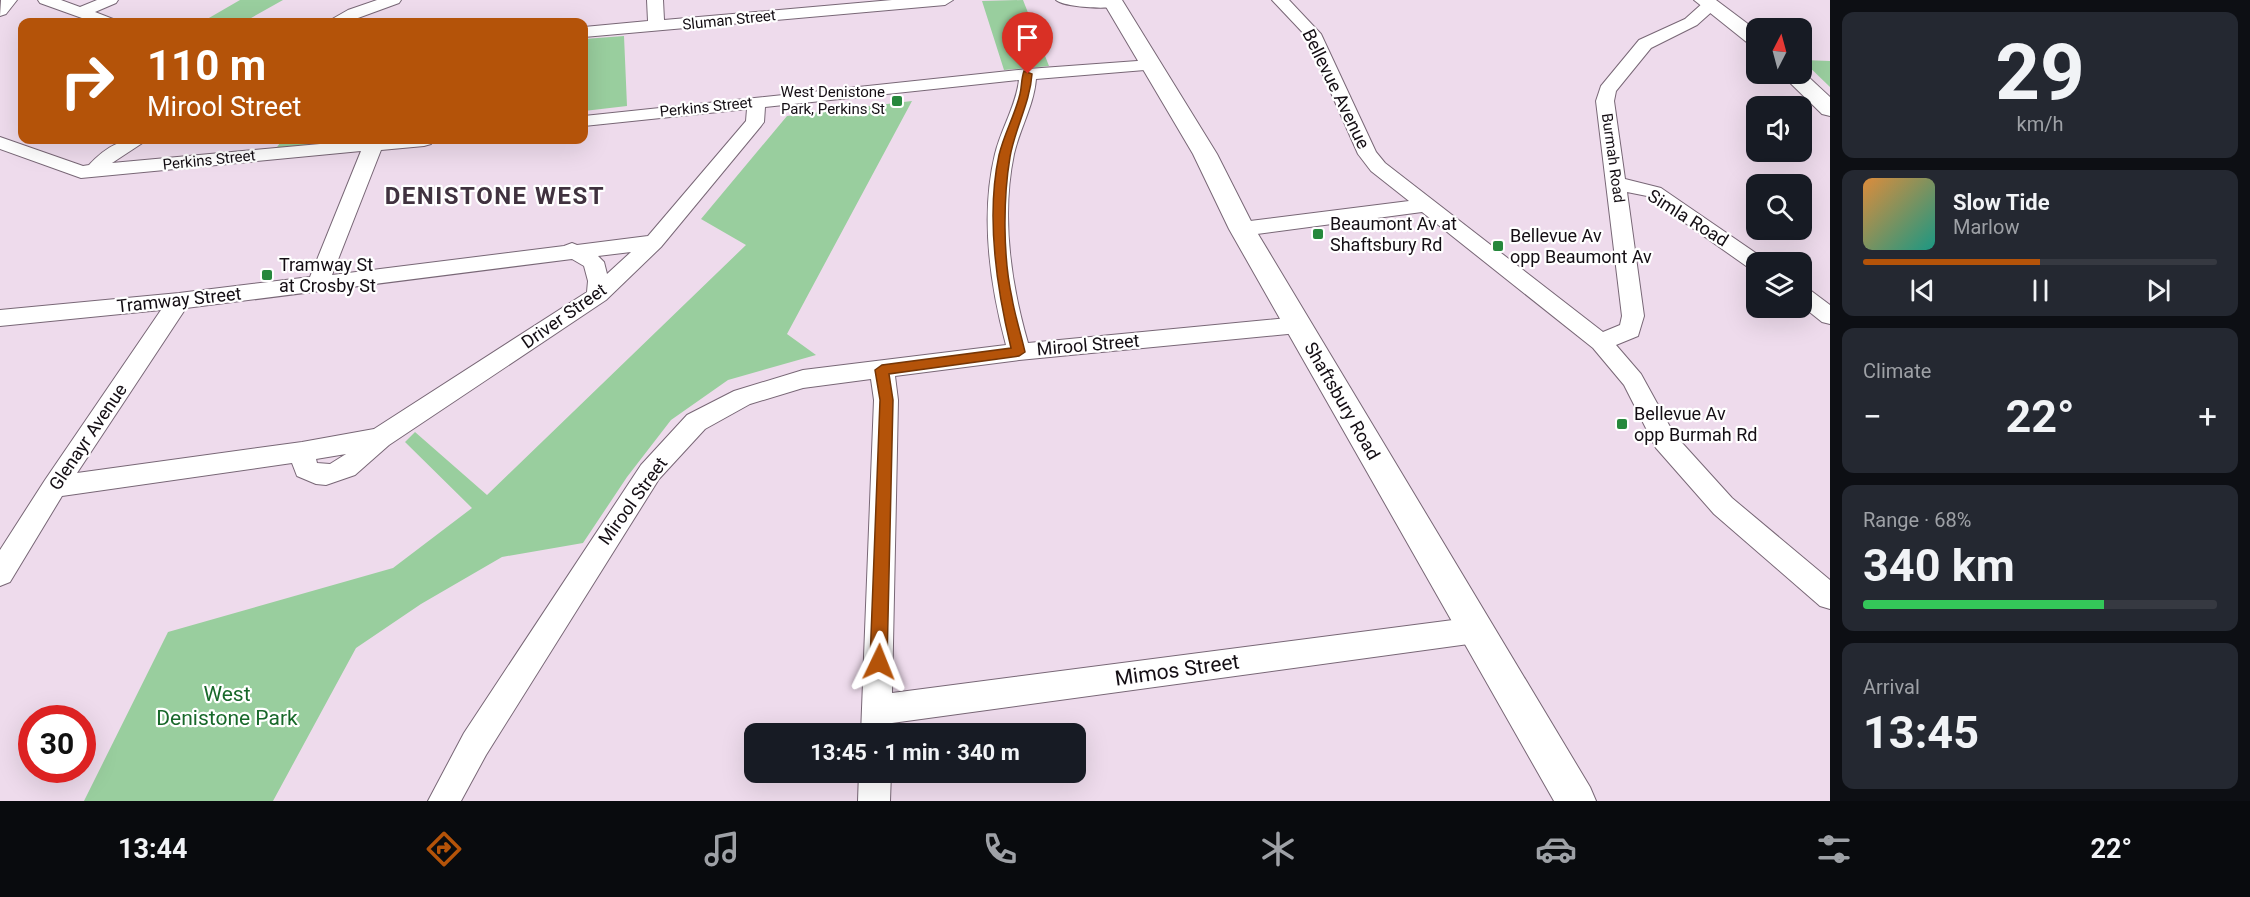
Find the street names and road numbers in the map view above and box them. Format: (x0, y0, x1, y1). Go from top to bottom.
street label: Sluman Street (681, 6, 777, 34)
street label: Bellevue Avenue (1298, 26, 1374, 152)
street label: Perkins Street (659, 93, 753, 121)
street label: Burmah Road (1598, 112, 1628, 204)
street label: Perkins Street (162, 146, 256, 174)
street label: Simla Road (1644, 185, 1732, 251)
street label: Driver Street (517, 279, 610, 352)
street label: Tramway Street (116, 283, 242, 316)
street label: Mirool Street (1036, 330, 1140, 359)
street label: Shaftsbury Road (1300, 338, 1385, 463)
street label: Glenayr Avenue (44, 380, 131, 494)
street label: Mirool Street (594, 453, 671, 548)
street label: Mimos Street (1113, 649, 1241, 691)

